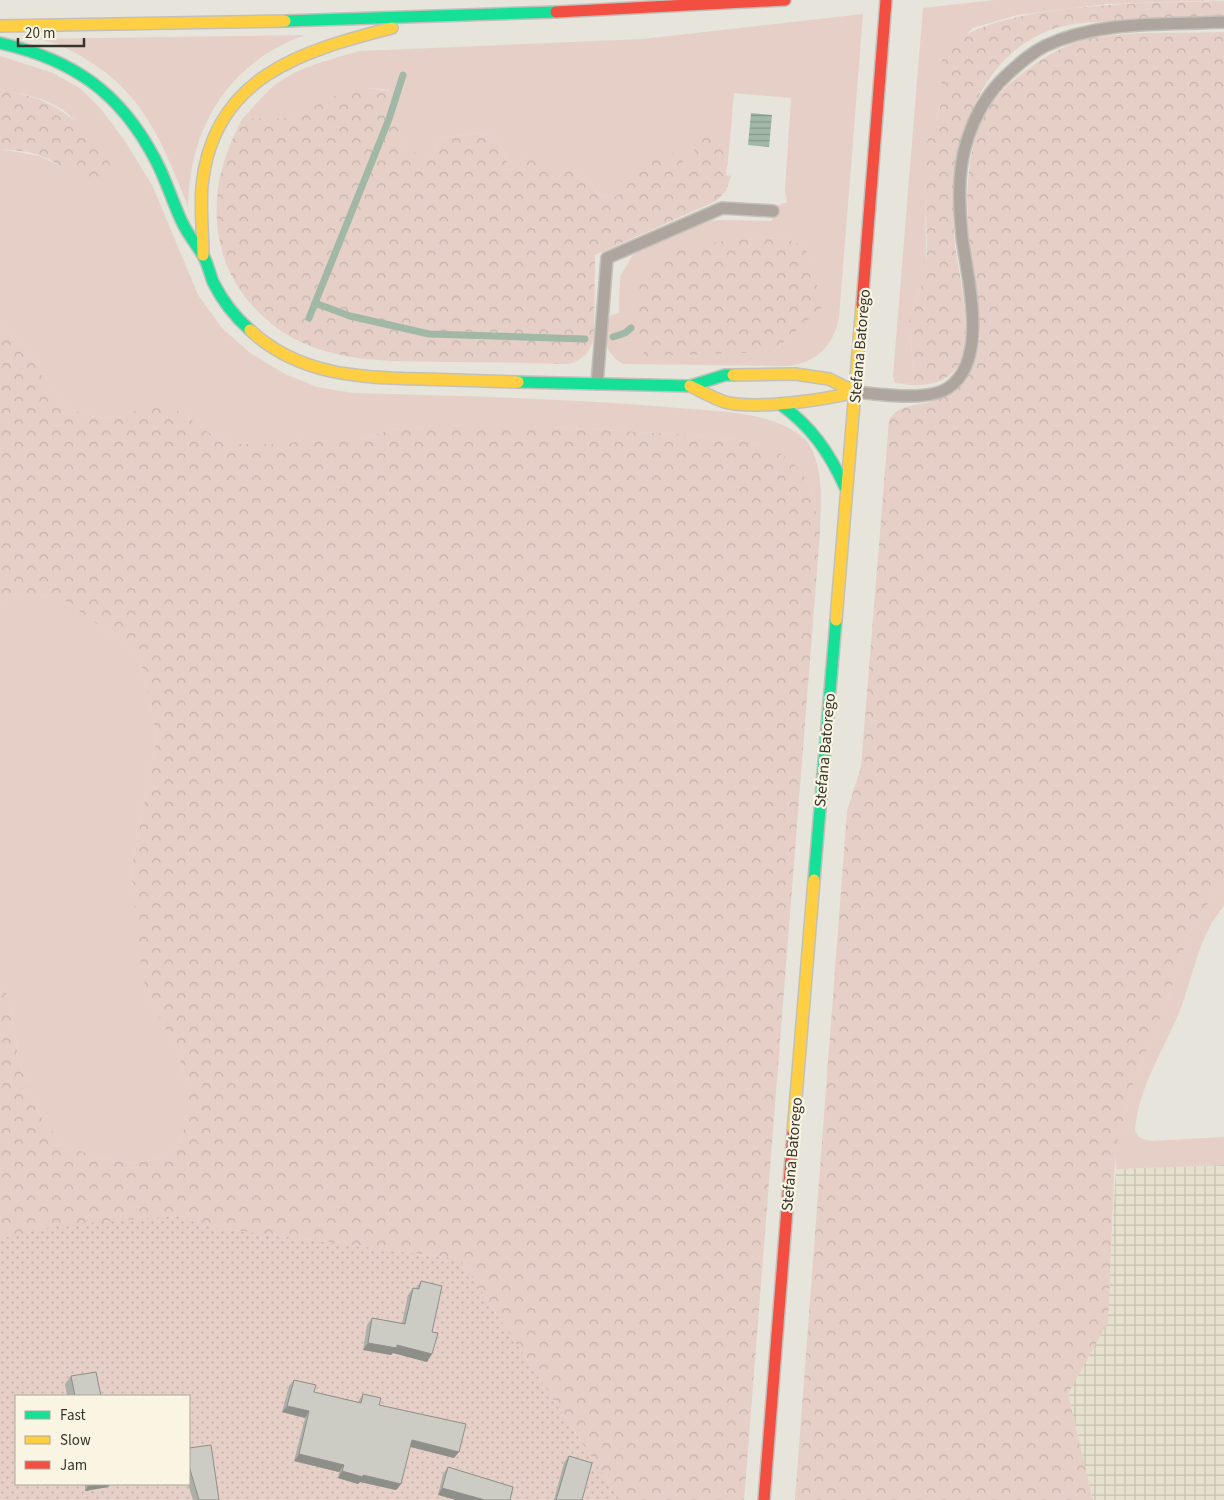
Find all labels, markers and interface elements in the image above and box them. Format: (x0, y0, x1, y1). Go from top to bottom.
scale bar (18, 15, 84, 47)
text: 20 m (25, 23, 55, 44)
street label: Stefana Batorego (844, 288, 876, 404)
street label: Stefana Batorego (809, 692, 841, 808)
street label: Stefana Batorego (776, 1096, 808, 1212)
legend (15, 1395, 190, 1485)
text: Fast (60, 1405, 86, 1426)
text: Slow (60, 1430, 91, 1451)
text: Jam (60, 1455, 87, 1476)

